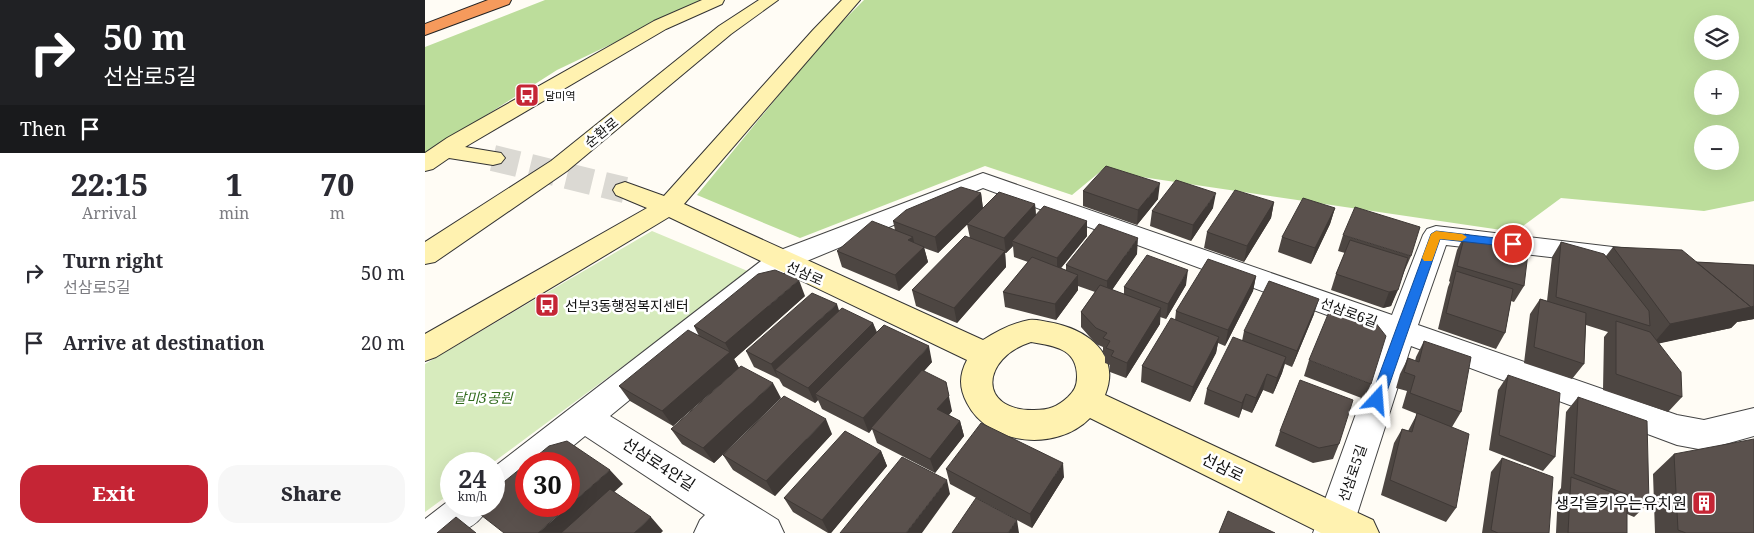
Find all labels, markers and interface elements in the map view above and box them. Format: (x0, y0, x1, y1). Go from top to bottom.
text: 50 m (103, 13, 186, 60)
map controls (1694, 15, 1739, 170)
button: layers (1694, 15, 1739, 60)
icon: right (20, 20, 85, 85)
text: 선삼로5길 (103, 60, 196, 90)
button: + (1694, 70, 1739, 115)
bus stop icon: 달미역 (514, 82, 540, 108)
place label: 달미역 (545, 88, 575, 103)
street label: 순환로 (580, 112, 622, 152)
icon: arrive (76, 115, 104, 143)
text: Then (20, 116, 66, 142)
button: − (1694, 125, 1739, 170)
text: 22:15 (71, 164, 148, 205)
text: 1 (226, 164, 243, 205)
text: 70 (320, 164, 354, 205)
text: Arrival (82, 202, 137, 224)
text: min (219, 202, 249, 224)
text: m (330, 202, 345, 224)
pin (1492, 223, 1534, 265)
icon: arrive (1499, 230, 1527, 258)
text: Turn right (63, 248, 163, 274)
street label: 선삼로 (783, 256, 827, 290)
icon: right (20, 259, 48, 287)
text: 50 m (361, 260, 405, 286)
text: 선삼로5길 (63, 276, 131, 298)
bus stop icon: 선부3동행정복지센터 (534, 292, 560, 318)
street label: 선삼로6길 (1318, 293, 1380, 331)
place label: 선부3동행정복지센터 (565, 296, 689, 315)
icon: arrive (20, 329, 48, 357)
text: Arrive at destination (63, 330, 265, 356)
text: 20 m (361, 330, 405, 356)
position arrow (1350, 373, 1402, 425)
park label: 달미3공원 (453, 388, 514, 407)
street label: 선삼로4안길 (618, 432, 700, 496)
street label: 선삼로5길 (1333, 442, 1371, 504)
street label: 선삼로 (1198, 447, 1248, 487)
speed limit sign: 30 (515, 452, 580, 517)
text: 24 (458, 461, 487, 495)
button: Exit (20, 465, 208, 523)
button: Share (218, 465, 405, 523)
text: km/h (458, 488, 487, 505)
building icon: 생각을키우는유치원 (1691, 490, 1717, 516)
place label: 생각을키우는유치원 (1555, 492, 1687, 514)

